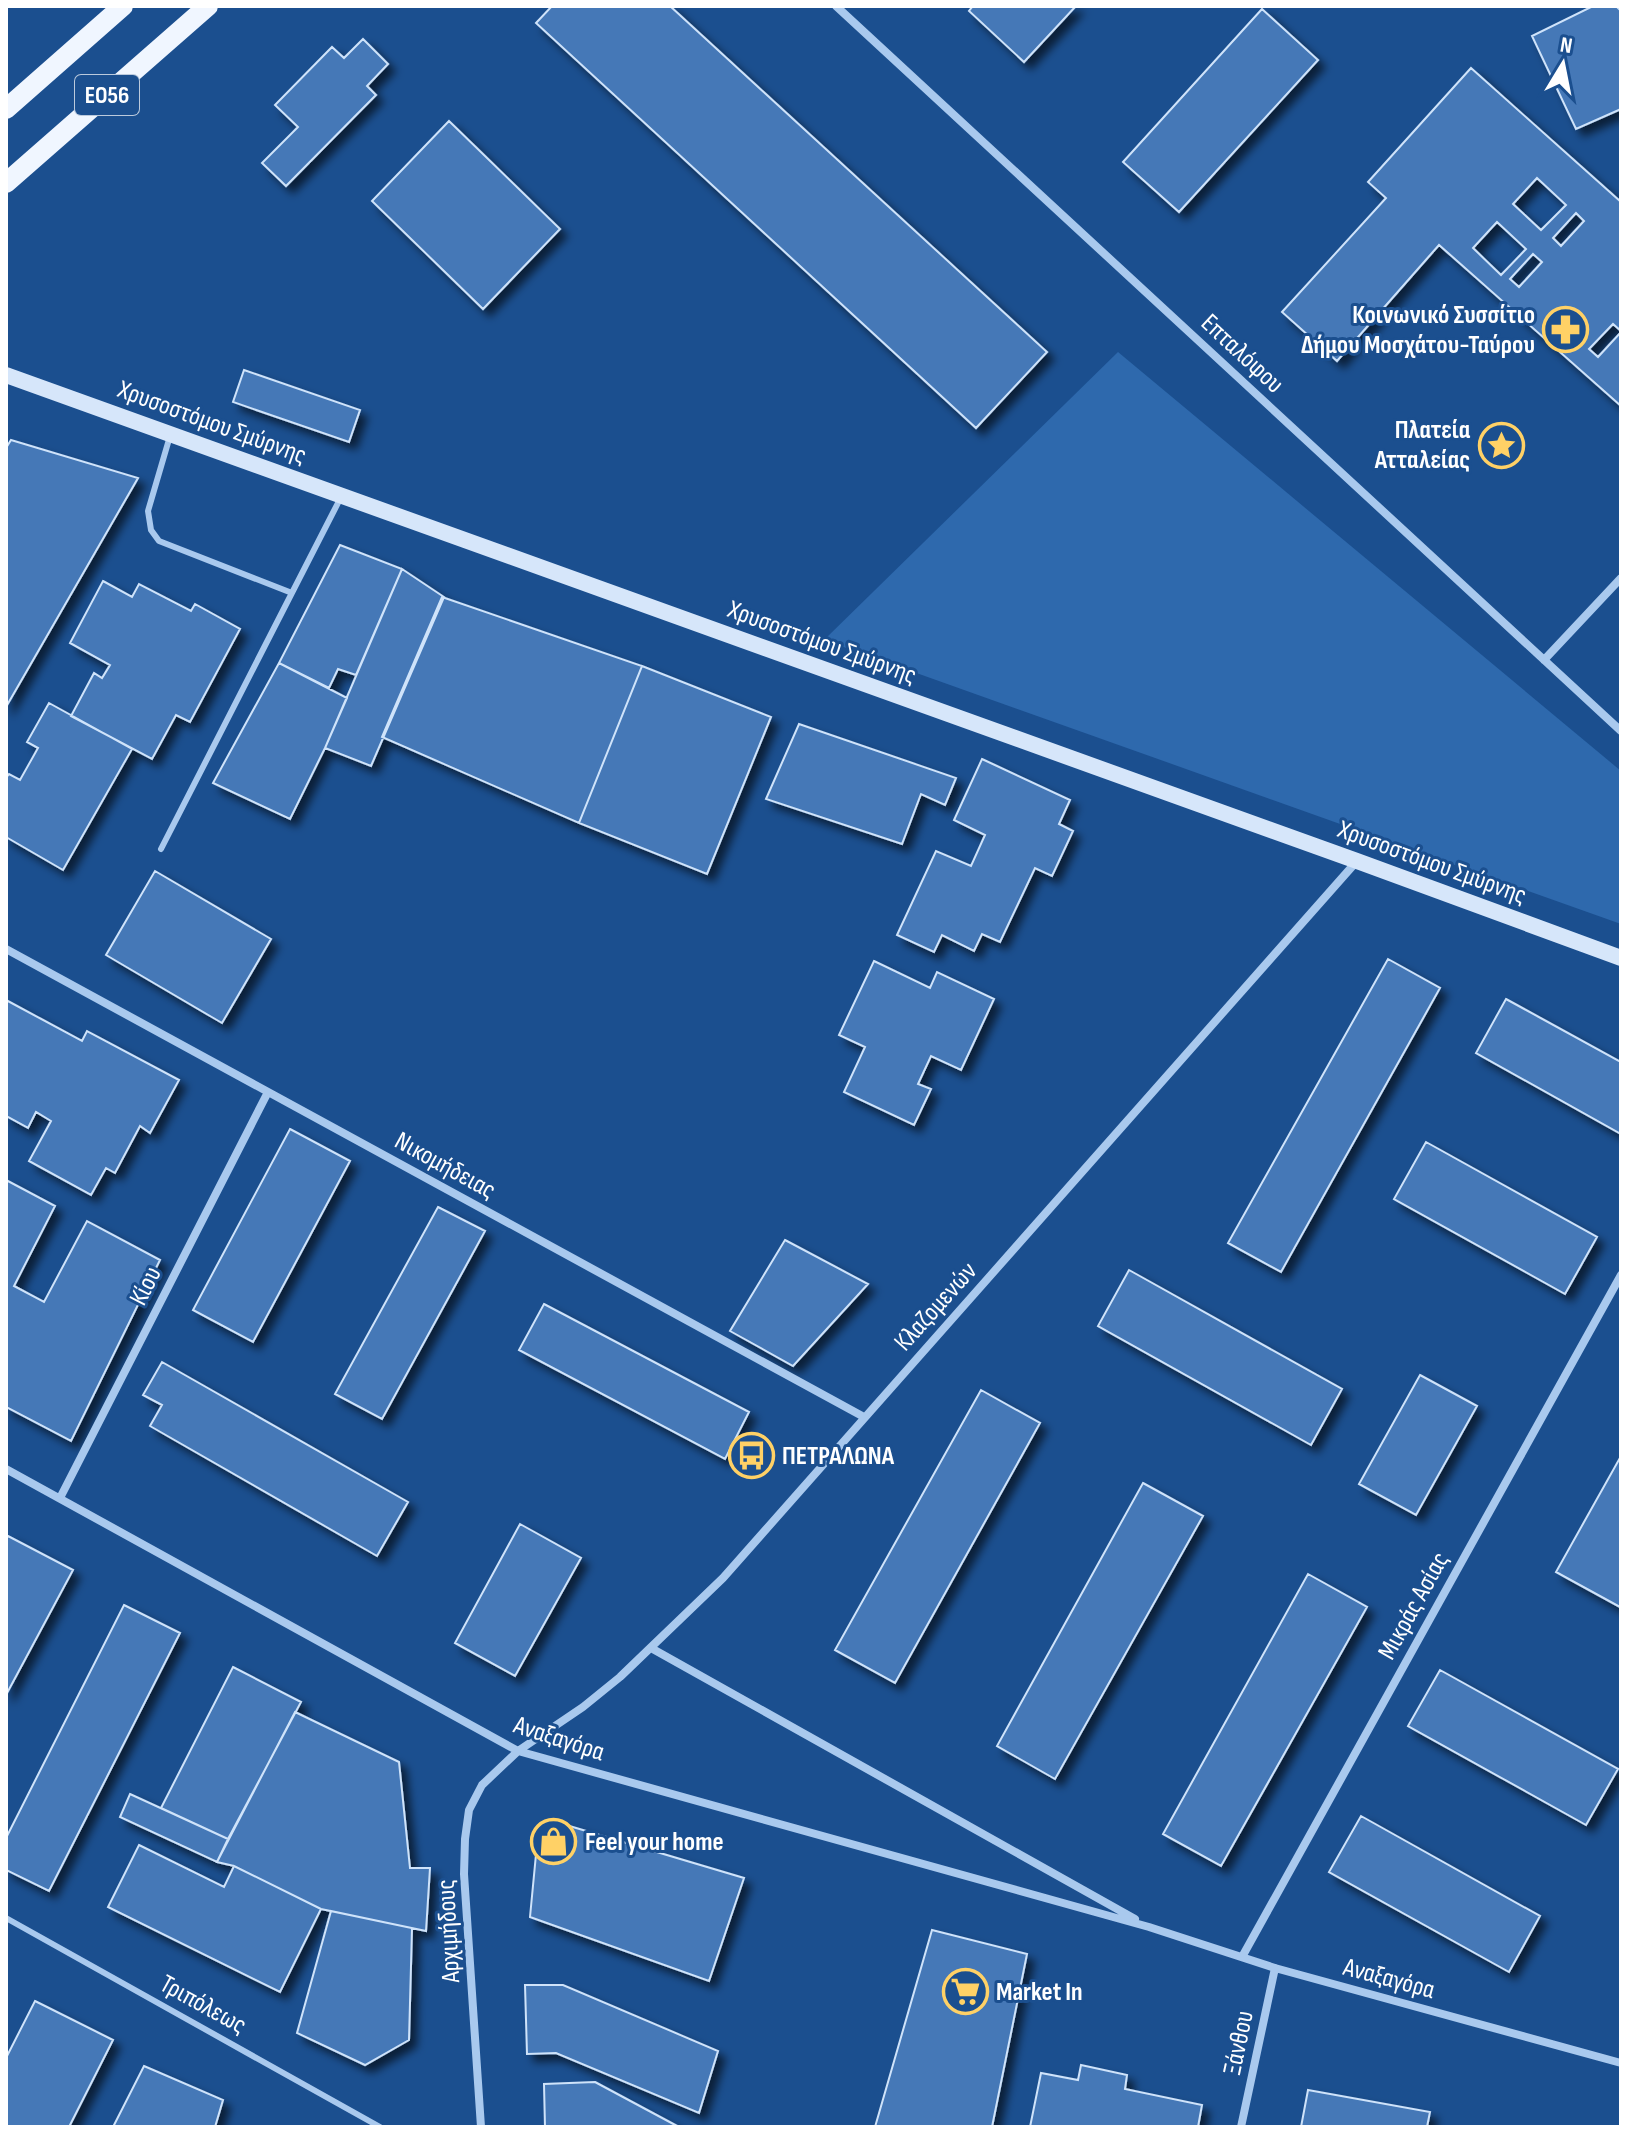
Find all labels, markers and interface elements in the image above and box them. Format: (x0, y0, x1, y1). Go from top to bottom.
north arrow (1523, 24, 1603, 104)
text: N (1558, 31, 1574, 60)
road number: ΕΟ56 (75, 75, 139, 115)
place label: Κοινωνικό Συσσίτιο Δήμου Μοσχάτου-Ταύρου (1301, 300, 1535, 361)
pharmacy icon: Κοινωνικό Συσσίτιο Δήμου Μοσχάτου-Ταύρου (1542, 306, 1590, 354)
street label: Επταλόφου (1194, 308, 1290, 400)
street label: Χρυσοστόμου Σμύρνης (112, 374, 311, 472)
place label: Πλατεία Ατταλείας (1374, 415, 1471, 476)
place icon: Πλατεία Ατταλείας (1477, 421, 1525, 469)
street label: Χρυσοστόμου Σμύρνης (722, 594, 921, 692)
street label: Χρυσοστόμου Σμύρνης (1332, 814, 1531, 912)
street label: Νικομήδειας (389, 1126, 501, 1206)
street label: Κλαζομενών (888, 1256, 984, 1358)
street label: Κίου (123, 1261, 169, 1311)
bus stop icon: ΠΕΤΡΑΛΩΝΑ (727, 1432, 775, 1480)
place label: ΠΕΤΡΑΛΩΝΑ (782, 1441, 895, 1472)
street label: Μικράς Ασίας (1372, 1547, 1456, 1665)
street label: Αναξαγόρα (509, 1710, 608, 1768)
shop icon: Feel your home (530, 1818, 578, 1866)
place label: Feel your home (585, 1827, 724, 1858)
street label: Αρχιμήδους (431, 1879, 467, 1984)
street label: Αναξαγόρα (1339, 1952, 1438, 2006)
supermarket icon: Market In (941, 1968, 989, 2016)
street label: Τριπόλεως (154, 1969, 252, 2041)
place label: Market In (996, 1977, 1083, 2008)
street label: Ξάνθου (1217, 2008, 1261, 2078)

